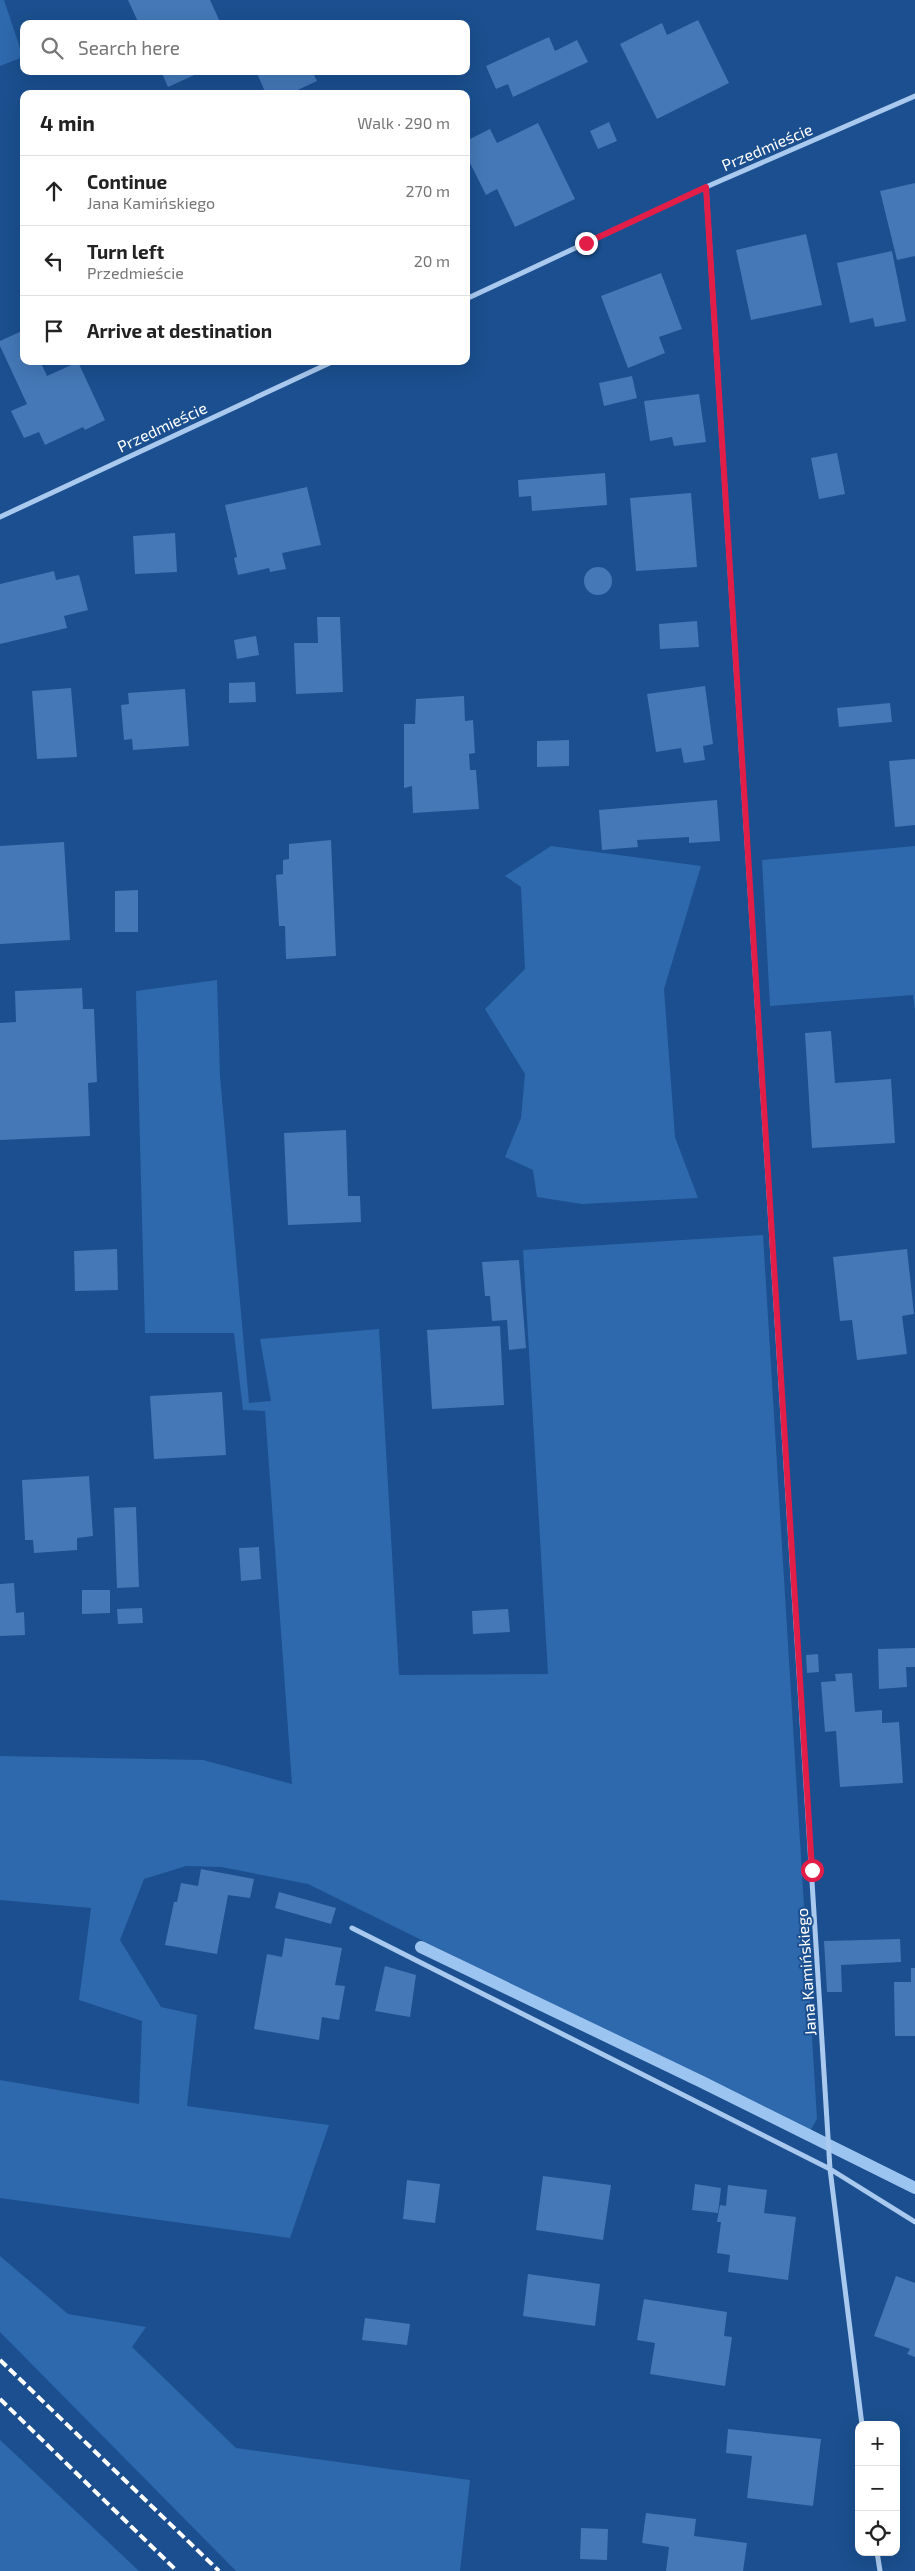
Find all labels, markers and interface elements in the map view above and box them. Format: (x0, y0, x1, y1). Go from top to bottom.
search box (20, 20, 470, 75)
icon: search (38, 34, 66, 62)
text: Search here (78, 36, 180, 59)
text: 4 min (40, 110, 95, 135)
text: Walk · 290 m (357, 113, 450, 132)
street label: Przedmieście (719, 119, 815, 174)
text: Continue (87, 170, 167, 193)
icon: ahead (40, 177, 68, 205)
text: 270 m (406, 181, 450, 200)
text: Jana Kamińskiego (87, 193, 215, 212)
route end (575, 232, 598, 255)
text: Turn left (87, 240, 164, 263)
icon: left (40, 247, 68, 275)
text: 20 m (414, 251, 450, 270)
text: Przedmieście (87, 263, 184, 282)
icon: arrive (40, 317, 68, 345)
text: Arrive at destination (87, 319, 272, 342)
street label: Przedmieście (114, 397, 210, 456)
route start (801, 1859, 824, 1882)
street label: Jana Kamińskiego (792, 1907, 819, 2037)
map controls (855, 2421, 900, 2556)
button: + (855, 2421, 900, 2466)
button: − (855, 2466, 900, 2511)
button: locate (855, 2511, 900, 2556)

